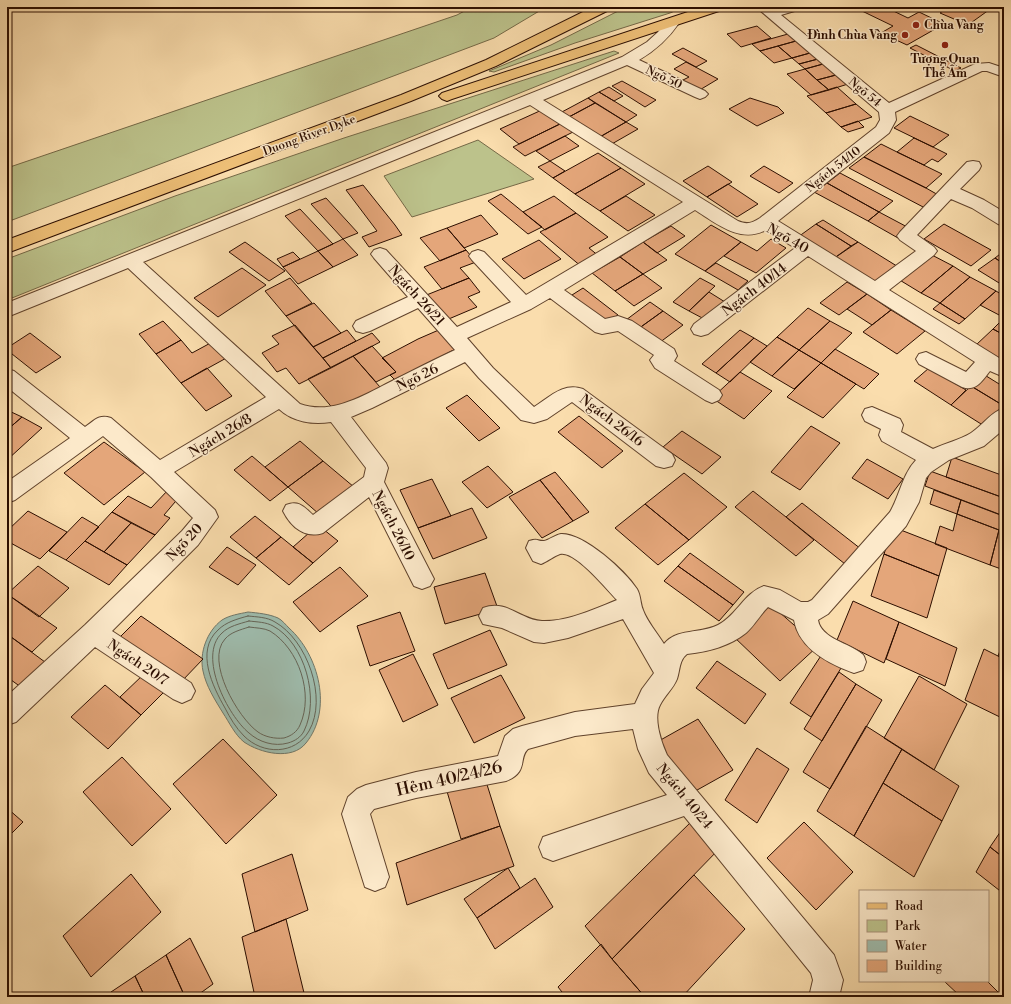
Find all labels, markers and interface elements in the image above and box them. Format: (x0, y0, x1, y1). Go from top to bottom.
place label: Chùa Vàng (924, 18, 985, 33)
marker: Chùa Vàng (911, 20, 921, 30)
place label: Đình Chùa Vàng (806, 28, 898, 43)
marker: Đình Chùa Vàng (900, 30, 910, 40)
marker: Tượng Quan Thế Âm (940, 40, 950, 50)
place label: Tượng Quan Thế Âm (910, 52, 980, 81)
street label: Ngõ 50 (643, 62, 685, 92)
street label: Ngõ 54 (845, 74, 884, 110)
street label: Duong River Dyke (261, 112, 358, 159)
street label: Ngách 54/10 (803, 143, 864, 196)
street label: Ngõ 40 (763, 220, 812, 258)
street label: Ngách 40/14 (718, 259, 791, 320)
street label: Ngách 26/21 (384, 261, 448, 330)
street label: Ngõ 26 (393, 360, 442, 396)
street label: Ngách 26/16 (576, 391, 648, 451)
street label: Ngách 26/8 (186, 410, 255, 462)
street label: Ngách 26/10 (368, 487, 419, 564)
street label: Ngõ 20 (163, 520, 207, 566)
street label: Ngách 20/7 (103, 636, 171, 690)
street label: Hẻm 40/24/26 (394, 756, 504, 802)
street label: Ngách 40/24 (652, 760, 716, 833)
legend (859, 890, 989, 982)
text: Road (895, 899, 923, 914)
text: Park (895, 919, 921, 934)
text: Water (894, 939, 927, 954)
text: Building (894, 959, 943, 974)

